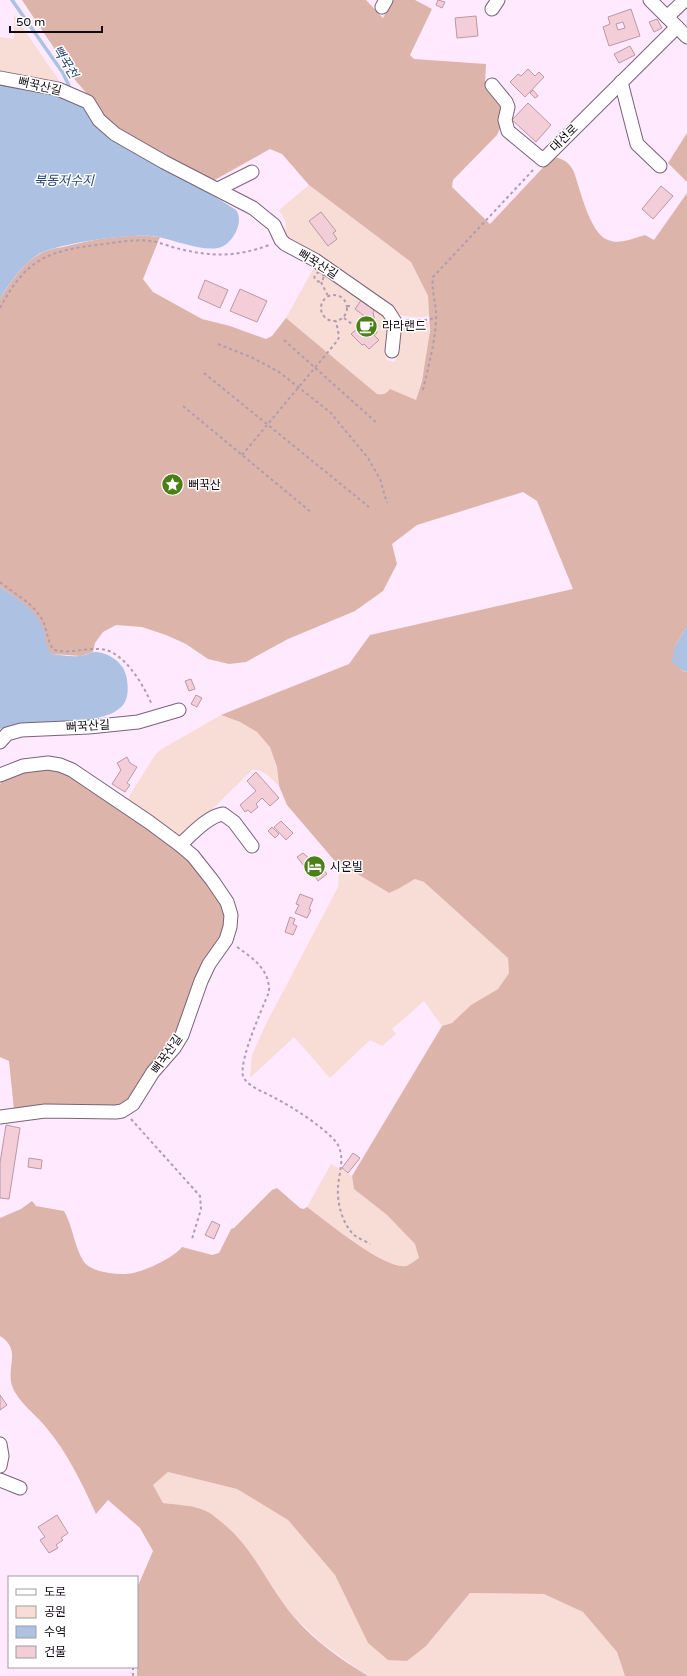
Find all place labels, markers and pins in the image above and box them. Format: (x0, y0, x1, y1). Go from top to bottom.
cafe icon: 라라랜드 (354, 313, 380, 339)
place label: 라라랜드 (382, 319, 426, 333)
place icon: 뻐꾹산 (159, 472, 185, 498)
place label: 뻐꾹산 (188, 478, 221, 492)
hotel icon: 시온빌 (301, 854, 327, 880)
place label: 시온빌 (330, 860, 363, 874)

